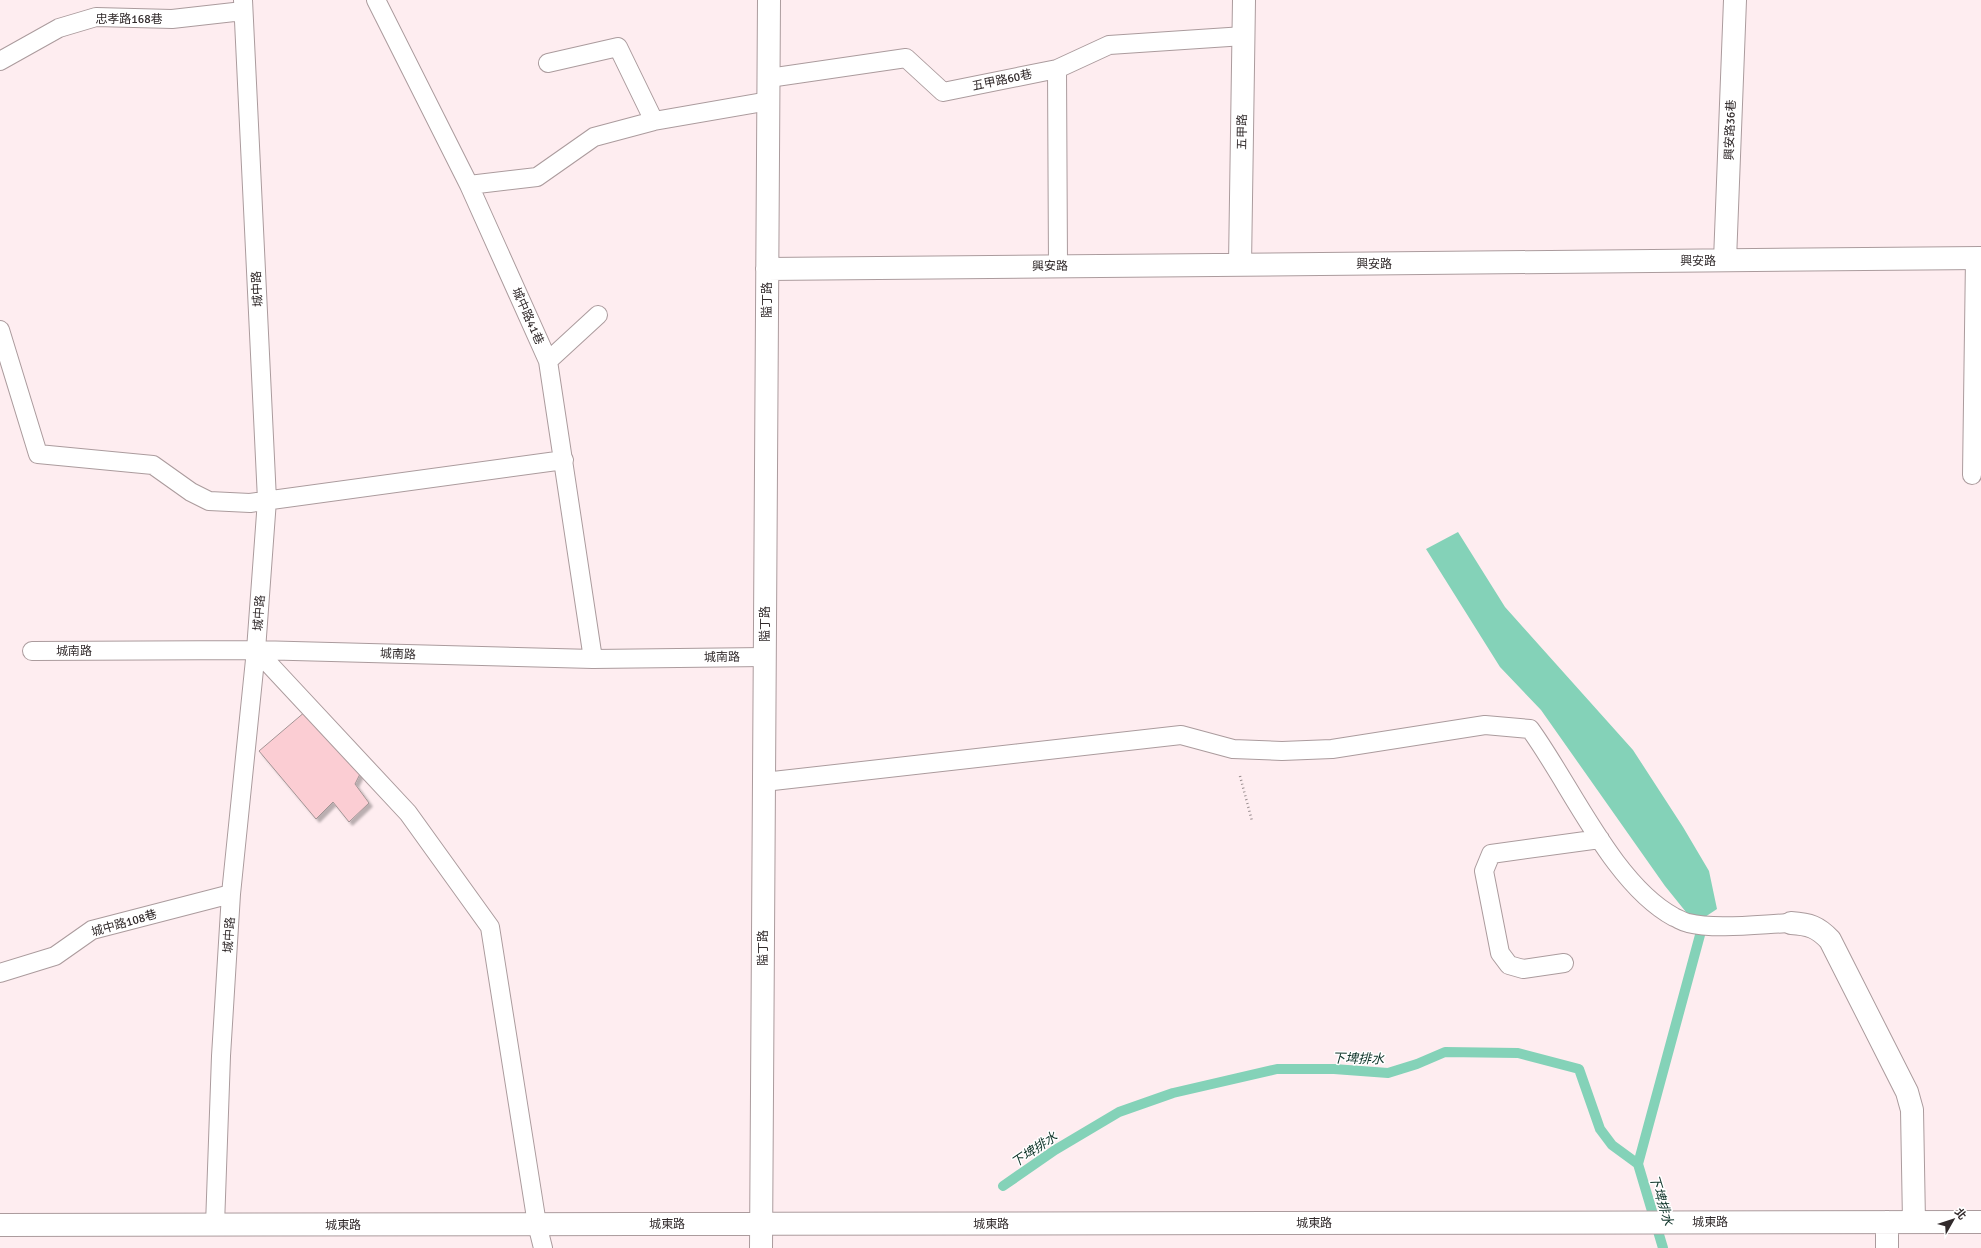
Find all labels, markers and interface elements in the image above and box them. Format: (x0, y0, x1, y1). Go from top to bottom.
street label: 忠孝路168巷 (95, 12, 163, 27)
street label: 五甲路60巷 (971, 67, 1033, 94)
street label: 興安路36巷 (1722, 99, 1739, 161)
street label: 五甲路 (1235, 114, 1250, 150)
street label: 興安路 (1680, 254, 1716, 269)
street label: 興安路 (1356, 257, 1392, 272)
street label: 興安路 (1032, 259, 1068, 274)
street label: 城中路 (249, 271, 266, 307)
street label: 隘丁路 (760, 282, 775, 318)
street label: 城中路41巷 (508, 285, 547, 347)
street label: 城中路 (251, 595, 268, 632)
street label: 隘丁路 (758, 606, 773, 642)
street label: 城南路 (56, 644, 92, 659)
street label: 城南路 (380, 646, 416, 663)
street label: 城南路 (704, 650, 740, 665)
street label: 城中路108巷 (90, 907, 159, 940)
street label: 城中路 (221, 917, 238, 954)
street label: 隘丁路 (756, 930, 771, 966)
water label: 下埤排水 (1332, 1051, 1385, 1067)
water label: 下埤排水 (1009, 1128, 1061, 1171)
water label: 下埤排水 (1646, 1173, 1677, 1228)
north arrow (1933, 1200, 1973, 1240)
text: 北 (1952, 1206, 1969, 1222)
street label: 城東路 (1692, 1215, 1728, 1230)
street label: 城東路 (1296, 1216, 1332, 1231)
street label: 城東路 (649, 1217, 685, 1232)
street label: 城東路 (973, 1217, 1009, 1232)
street label: 城東路 (325, 1218, 361, 1233)

